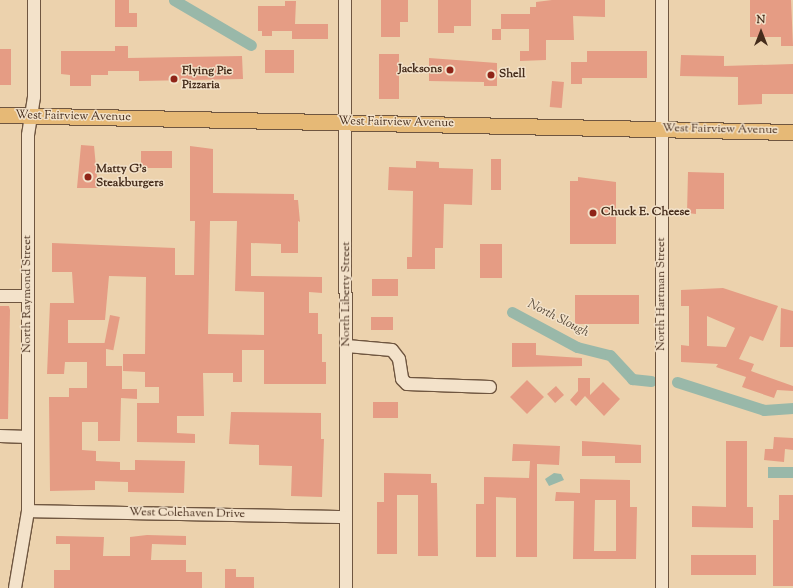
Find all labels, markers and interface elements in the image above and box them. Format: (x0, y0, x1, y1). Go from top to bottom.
north arrow (741, 12, 781, 52)
text: N (757, 12, 765, 28)
place label: Jacksons (398, 63, 442, 77)
place label: Flying Pie Pizzaria (182, 65, 232, 93)
marker: Jacksons (445, 65, 455, 75)
place label: Shell (499, 68, 525, 82)
marker: Shell (486, 70, 496, 80)
marker: Flying Pie Pizzaria (169, 74, 179, 84)
street label: West Fairview Avenue (15, 109, 131, 125)
street label: West Fairview Avenue (338, 115, 454, 131)
street label: West Fairview Avenue (662, 122, 778, 138)
place label: Matty G's Steakburgers (96, 163, 163, 191)
marker: Matty G's Steakburgers (83, 172, 93, 182)
place label: Chuck E. Cheese (601, 206, 690, 220)
marker: Chuck E. Cheese (588, 208, 598, 218)
street label: North Raymond Street (21, 235, 35, 353)
street label: North Hartman Street (655, 237, 669, 351)
street label: North Liberty Street (340, 242, 354, 346)
water label: North Slough (525, 297, 591, 341)
street label: West Colehaven Drive (129, 506, 245, 522)

